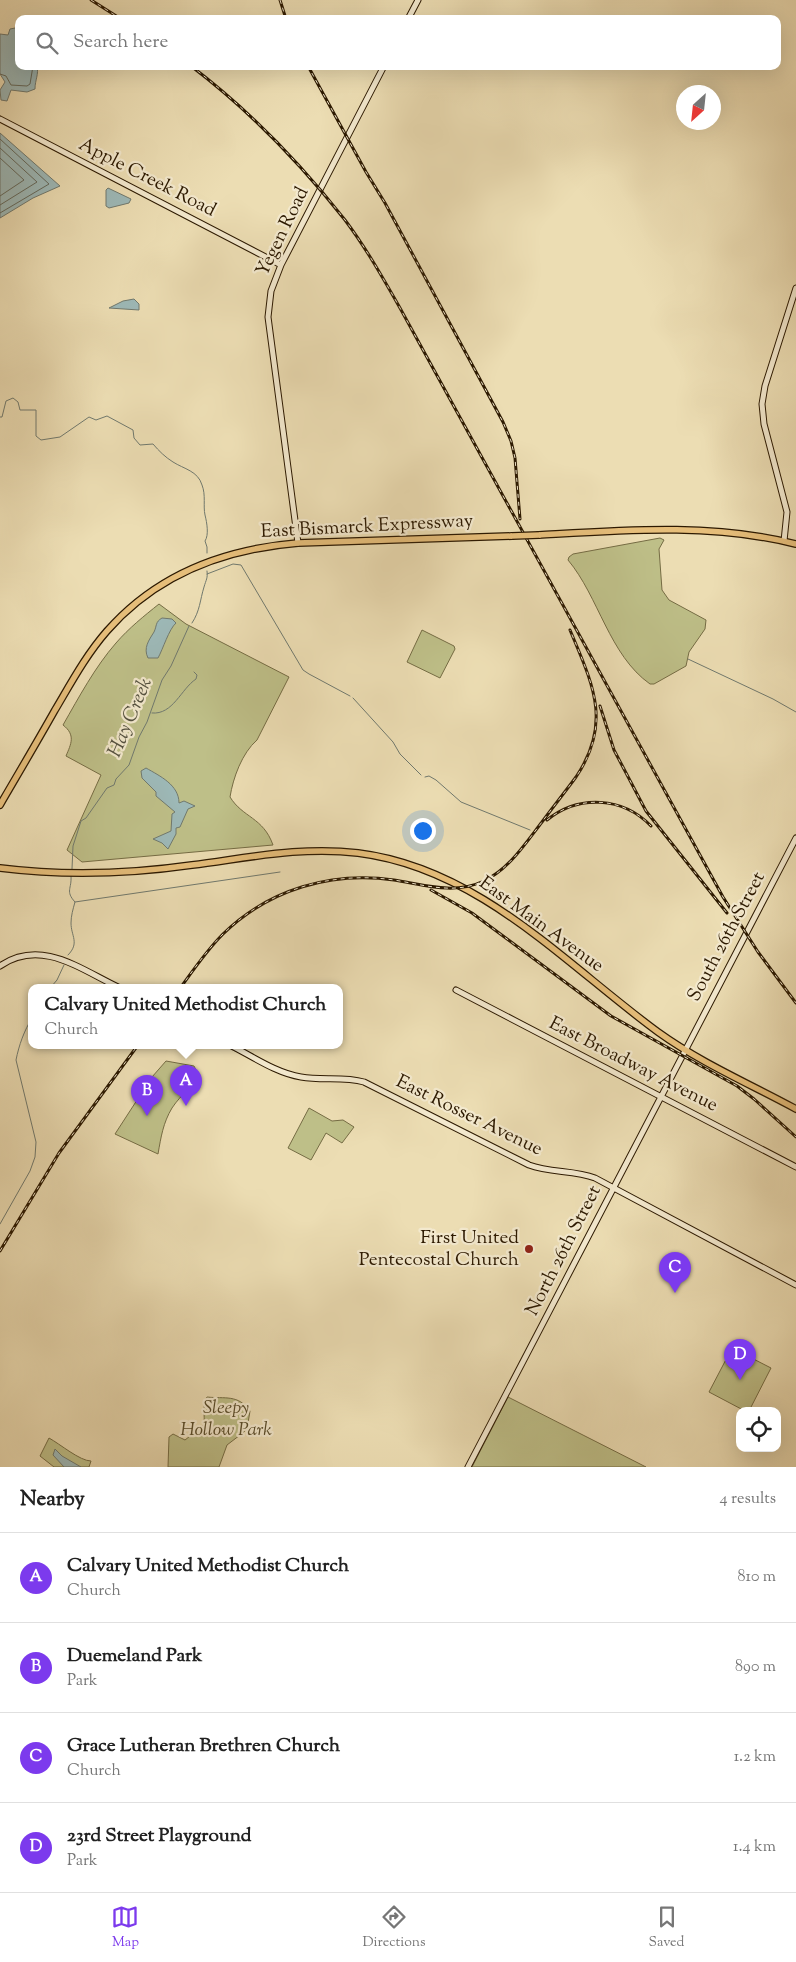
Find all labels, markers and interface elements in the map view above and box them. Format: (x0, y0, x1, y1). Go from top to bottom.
search box (15, 15, 781, 70)
icon: search (33, 29, 61, 57)
text: Search here (73, 29, 168, 56)
north arrow (676, 85, 721, 130)
street label: Apple Creek Road (74, 132, 221, 224)
street label: Yegen Road (250, 182, 316, 281)
street label: East Bismarck Expressway (260, 508, 474, 546)
water label: Hay Creek (101, 674, 161, 762)
your location (410, 818, 436, 844)
street label: South 26th Street (681, 867, 773, 1007)
street label: East Main Avenue (473, 870, 609, 980)
popup (28, 984, 343, 1049)
text: Calvary United Methodist Church (44, 992, 327, 1019)
street label: East Broadway Avenue (544, 1011, 722, 1119)
text: Church (44, 1019, 98, 1042)
pin: A (170, 1065, 202, 1106)
street label: East Rosser Avenue (391, 1069, 547, 1163)
pin: B (131, 1075, 163, 1116)
street label: North 26th Street (519, 1181, 609, 1321)
place label: First United Pentecostal Church (359, 1225, 519, 1274)
marker: First United Pentecostal Church (523, 1243, 535, 1255)
pin: C (659, 1252, 691, 1293)
pin: D (724, 1339, 756, 1380)
park label: Sleepy Hollow Park (180, 1395, 272, 1444)
map controls (736, 1407, 781, 1452)
button: locate (736, 1407, 781, 1452)
text: Nearby (20, 1485, 85, 1515)
text: 4 results (720, 1488, 776, 1511)
text: Calvary United Methodist Church (67, 1553, 349, 1580)
text: A (30, 1566, 43, 1589)
text: 810 m (738, 1566, 776, 1589)
text: Church (67, 1580, 121, 1603)
text: Duemeland Park (67, 1643, 202, 1670)
text: B (31, 1656, 41, 1679)
text: 890 m (735, 1656, 776, 1679)
text: Park (67, 1670, 98, 1693)
text: Grace Lutheran Brethren Church (67, 1733, 340, 1760)
text: C (30, 1746, 42, 1769)
text: 1.2 km (734, 1746, 776, 1769)
text: Church (67, 1760, 121, 1783)
text: 23rd Street Playground (67, 1823, 252, 1850)
text: D (30, 1836, 42, 1859)
text: 1.4 km (733, 1836, 776, 1859)
text: Park (67, 1850, 98, 1873)
tab: Map (111, 1903, 139, 1953)
tab: Directions (362, 1903, 426, 1953)
tab: Saved (649, 1903, 684, 1953)

